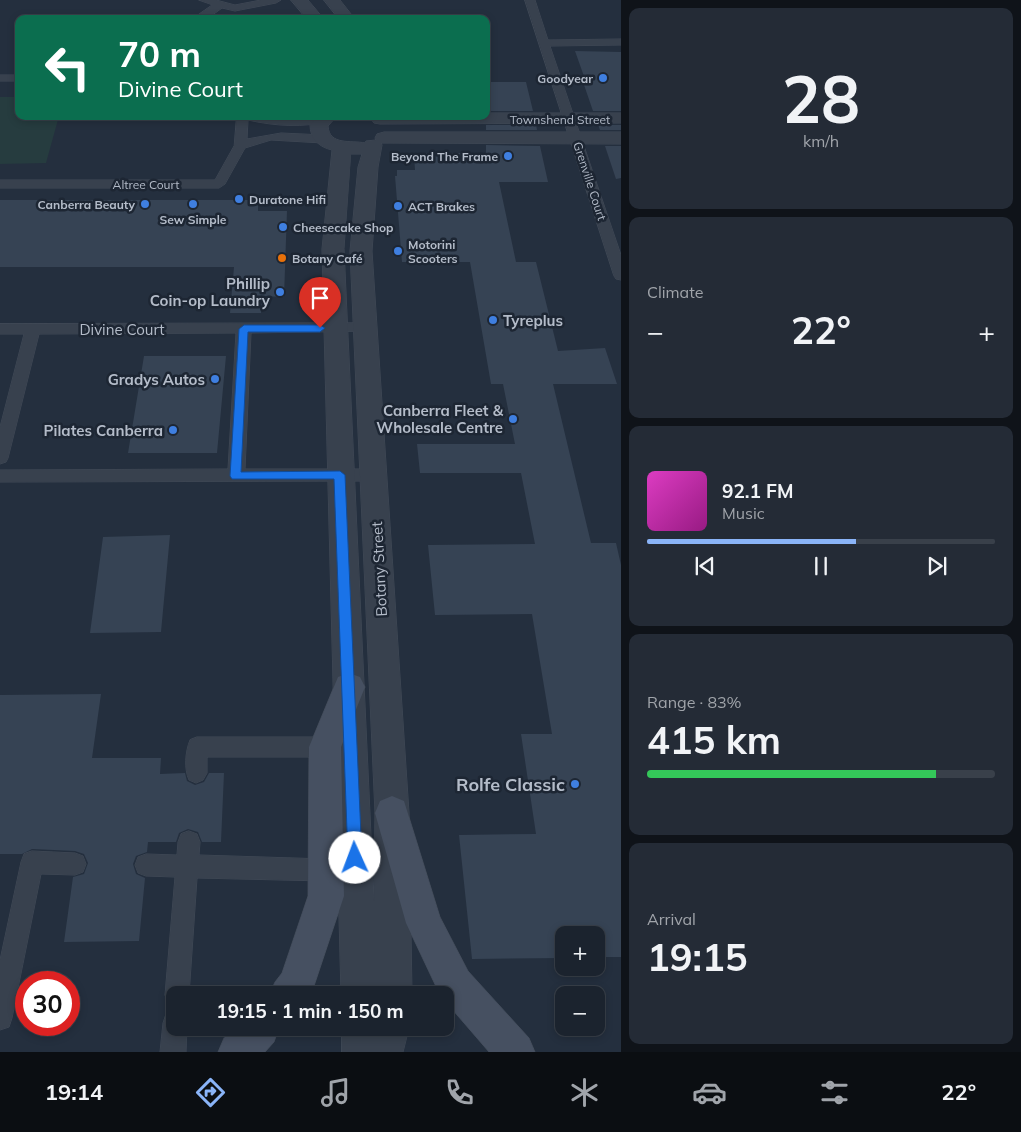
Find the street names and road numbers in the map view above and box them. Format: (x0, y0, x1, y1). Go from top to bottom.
street label: Townshend Street (510, 112, 610, 127)
street label: Grenville Court (570, 140, 610, 222)
street label: Altree Court (113, 177, 179, 192)
street label: Divine Court (79, 320, 165, 339)
street label: Botany Street (367, 521, 391, 617)

